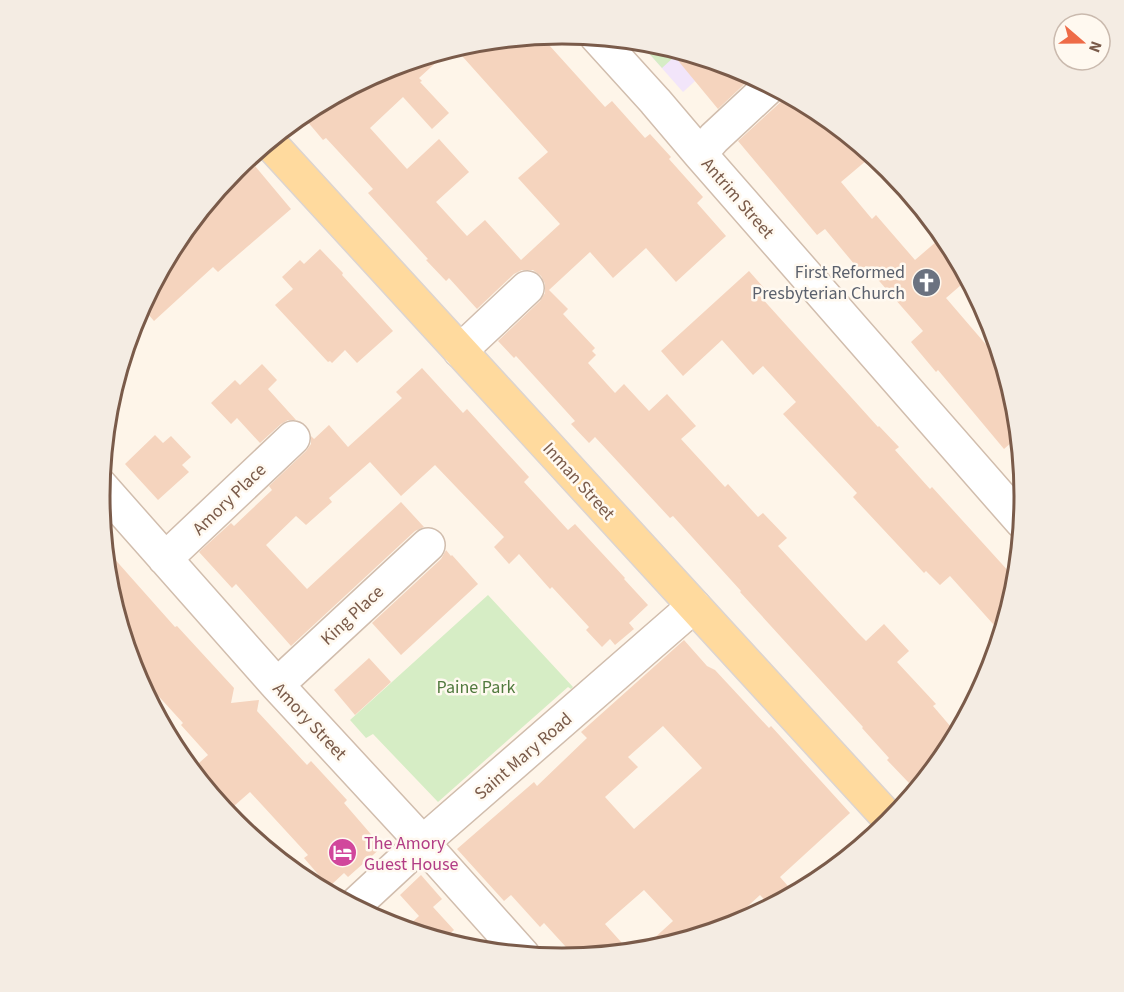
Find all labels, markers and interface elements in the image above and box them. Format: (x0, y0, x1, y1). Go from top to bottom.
north arrow (1052, 12, 1112, 72)
text: N (1083, 38, 1107, 56)
street label: Antrim Street (695, 152, 780, 244)
place label: First Reformed Presbyterian Church (752, 260, 905, 306)
church icon: First Reformed Presbyterian Church (910, 266, 942, 298)
street label: Inman Street (537, 437, 620, 526)
street label: Amory Place (187, 458, 272, 541)
street label: King Place (315, 580, 389, 651)
park label: Paine Park (437, 675, 516, 700)
street label: Amory Street (267, 677, 352, 766)
street label: Saint Mary Road (469, 707, 578, 806)
place label: The Amory Guest House (364, 831, 459, 877)
hotel icon: The Amory Guest House (327, 837, 359, 869)

